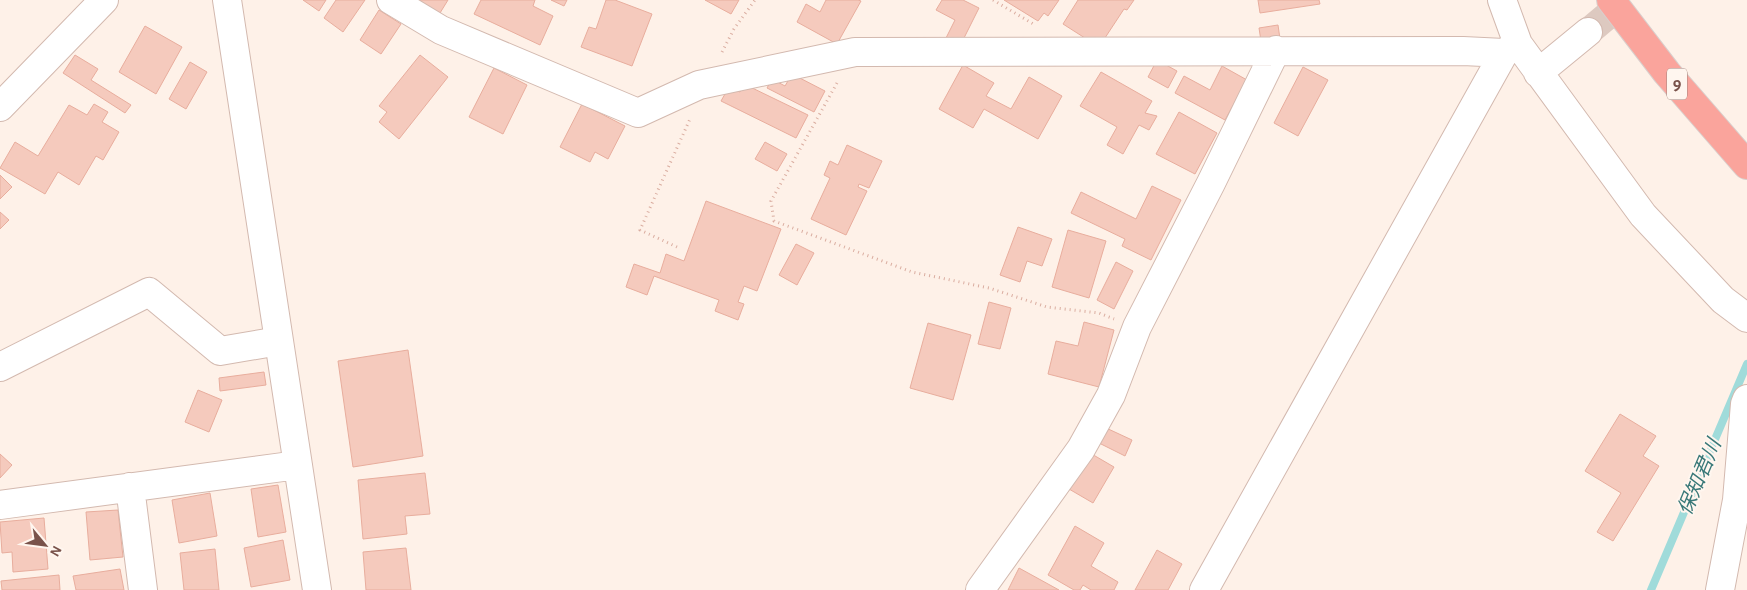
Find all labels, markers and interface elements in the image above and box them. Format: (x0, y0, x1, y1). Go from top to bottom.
road number: 9 (1667, 68, 1687, 100)
water label: 保知君川 (1674, 434, 1726, 518)
north arrow (20, 520, 70, 570)
text: N (47, 543, 64, 558)

